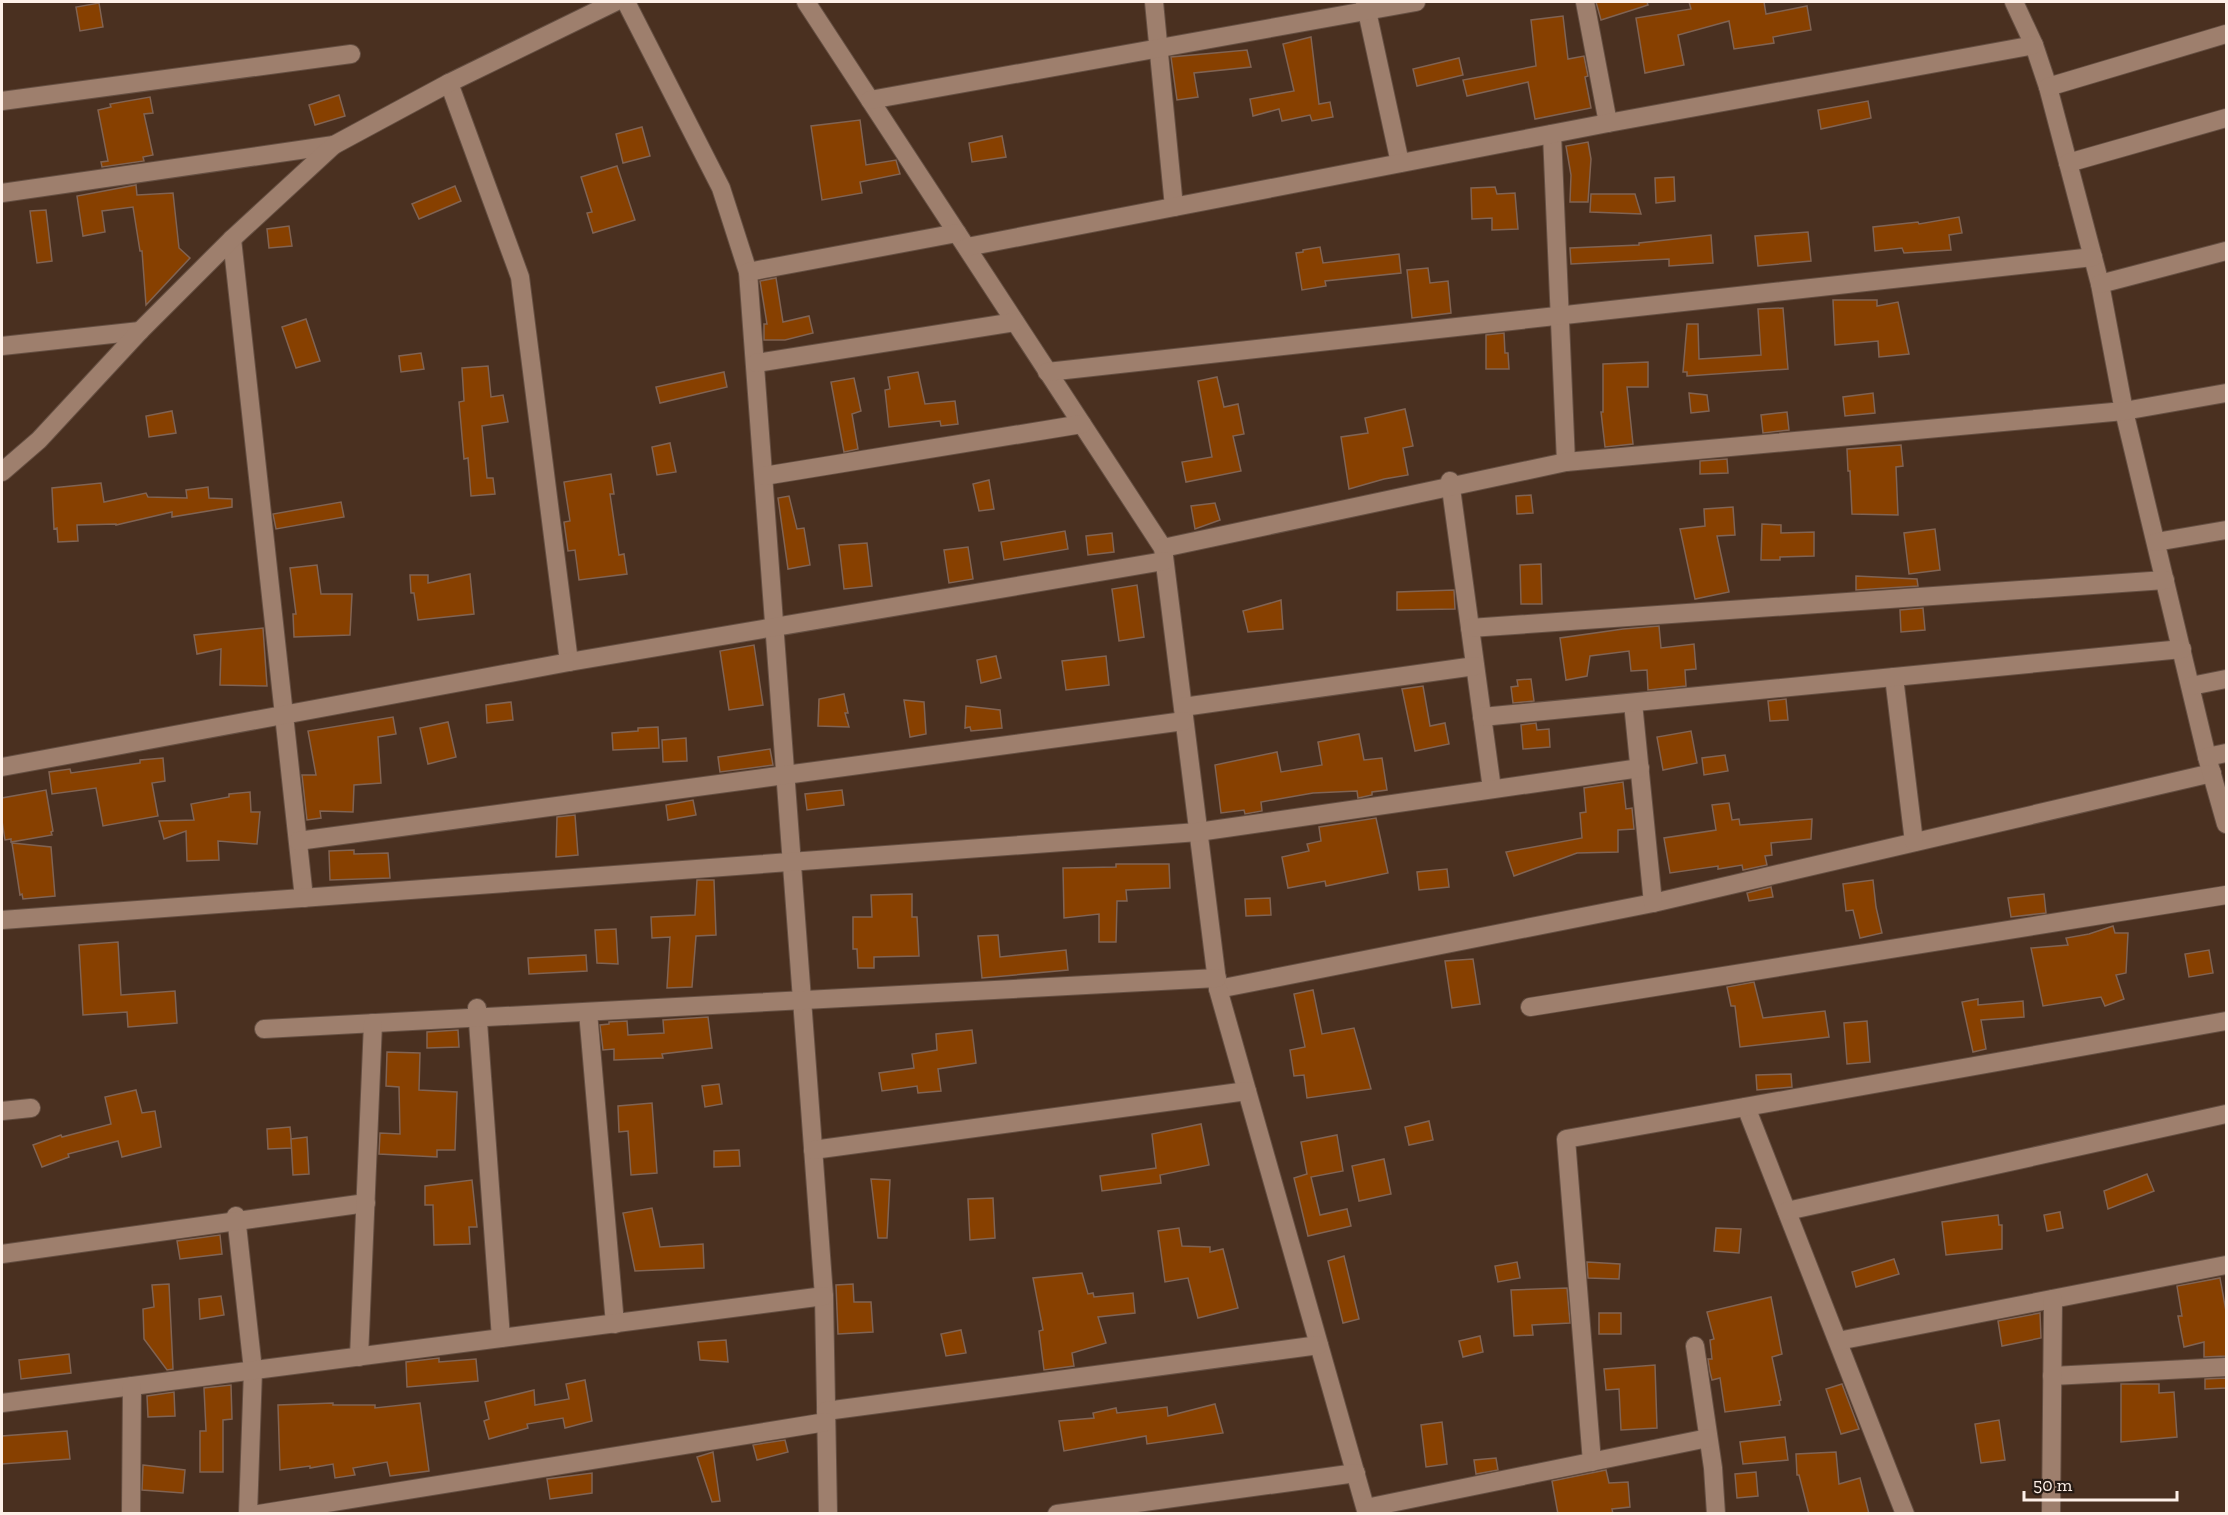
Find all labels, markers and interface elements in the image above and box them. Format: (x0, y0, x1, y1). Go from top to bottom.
scale bar (2024, 1464, 2177, 1502)
text: 50 m (2033, 1474, 2073, 1496)

